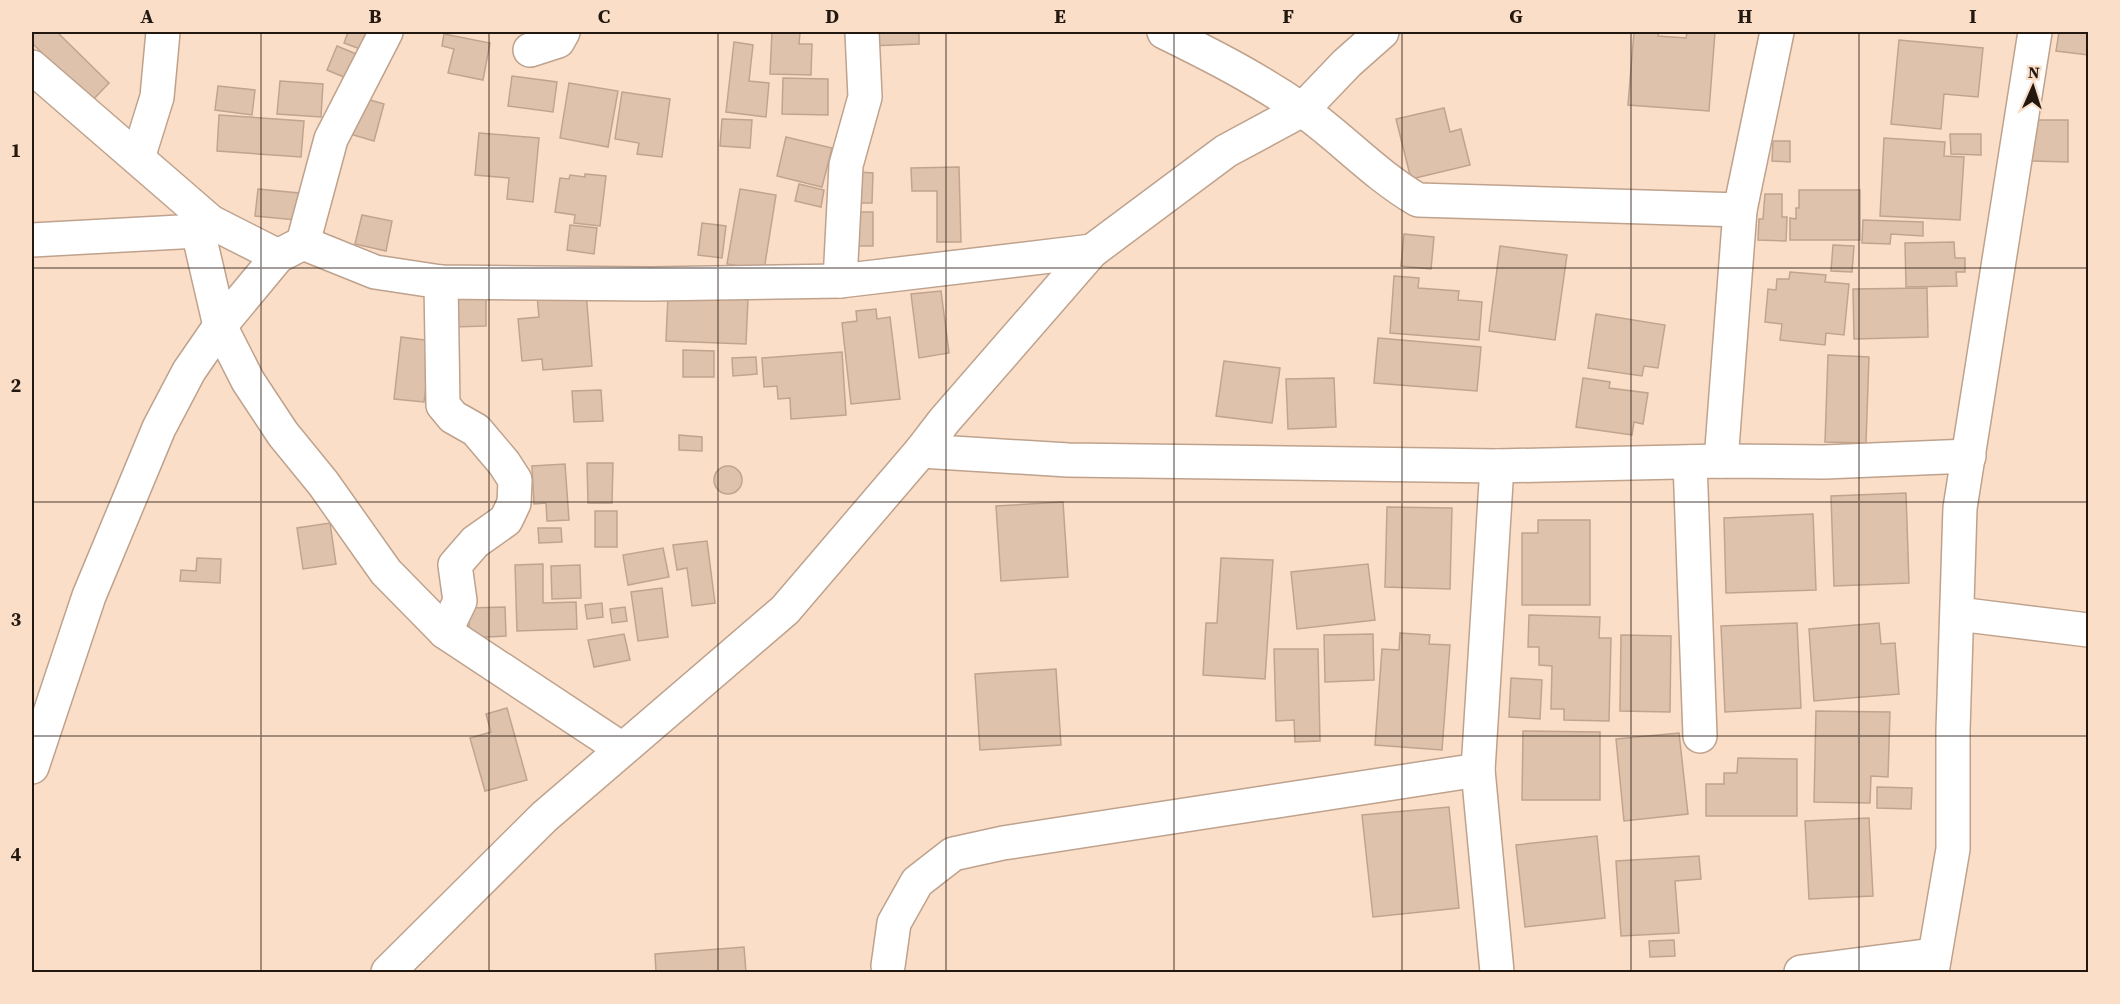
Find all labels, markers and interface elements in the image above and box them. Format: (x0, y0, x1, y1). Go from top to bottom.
text: A (140, 2, 154, 30)
text: B (368, 2, 382, 30)
text: C (598, 2, 610, 30)
text: D (825, 2, 839, 30)
text: E (1054, 2, 1066, 30)
text: F (1282, 2, 1294, 30)
text: G (1509, 2, 1523, 30)
text: H (1737, 2, 1753, 30)
text: I (1969, 2, 1977, 30)
north arrow (2003, 57, 2063, 117)
text: N (2027, 61, 2041, 83)
text: 1 (11, 136, 21, 164)
text: 2 (11, 371, 22, 399)
text: 3 (11, 605, 22, 633)
text: 4 (11, 840, 22, 868)

